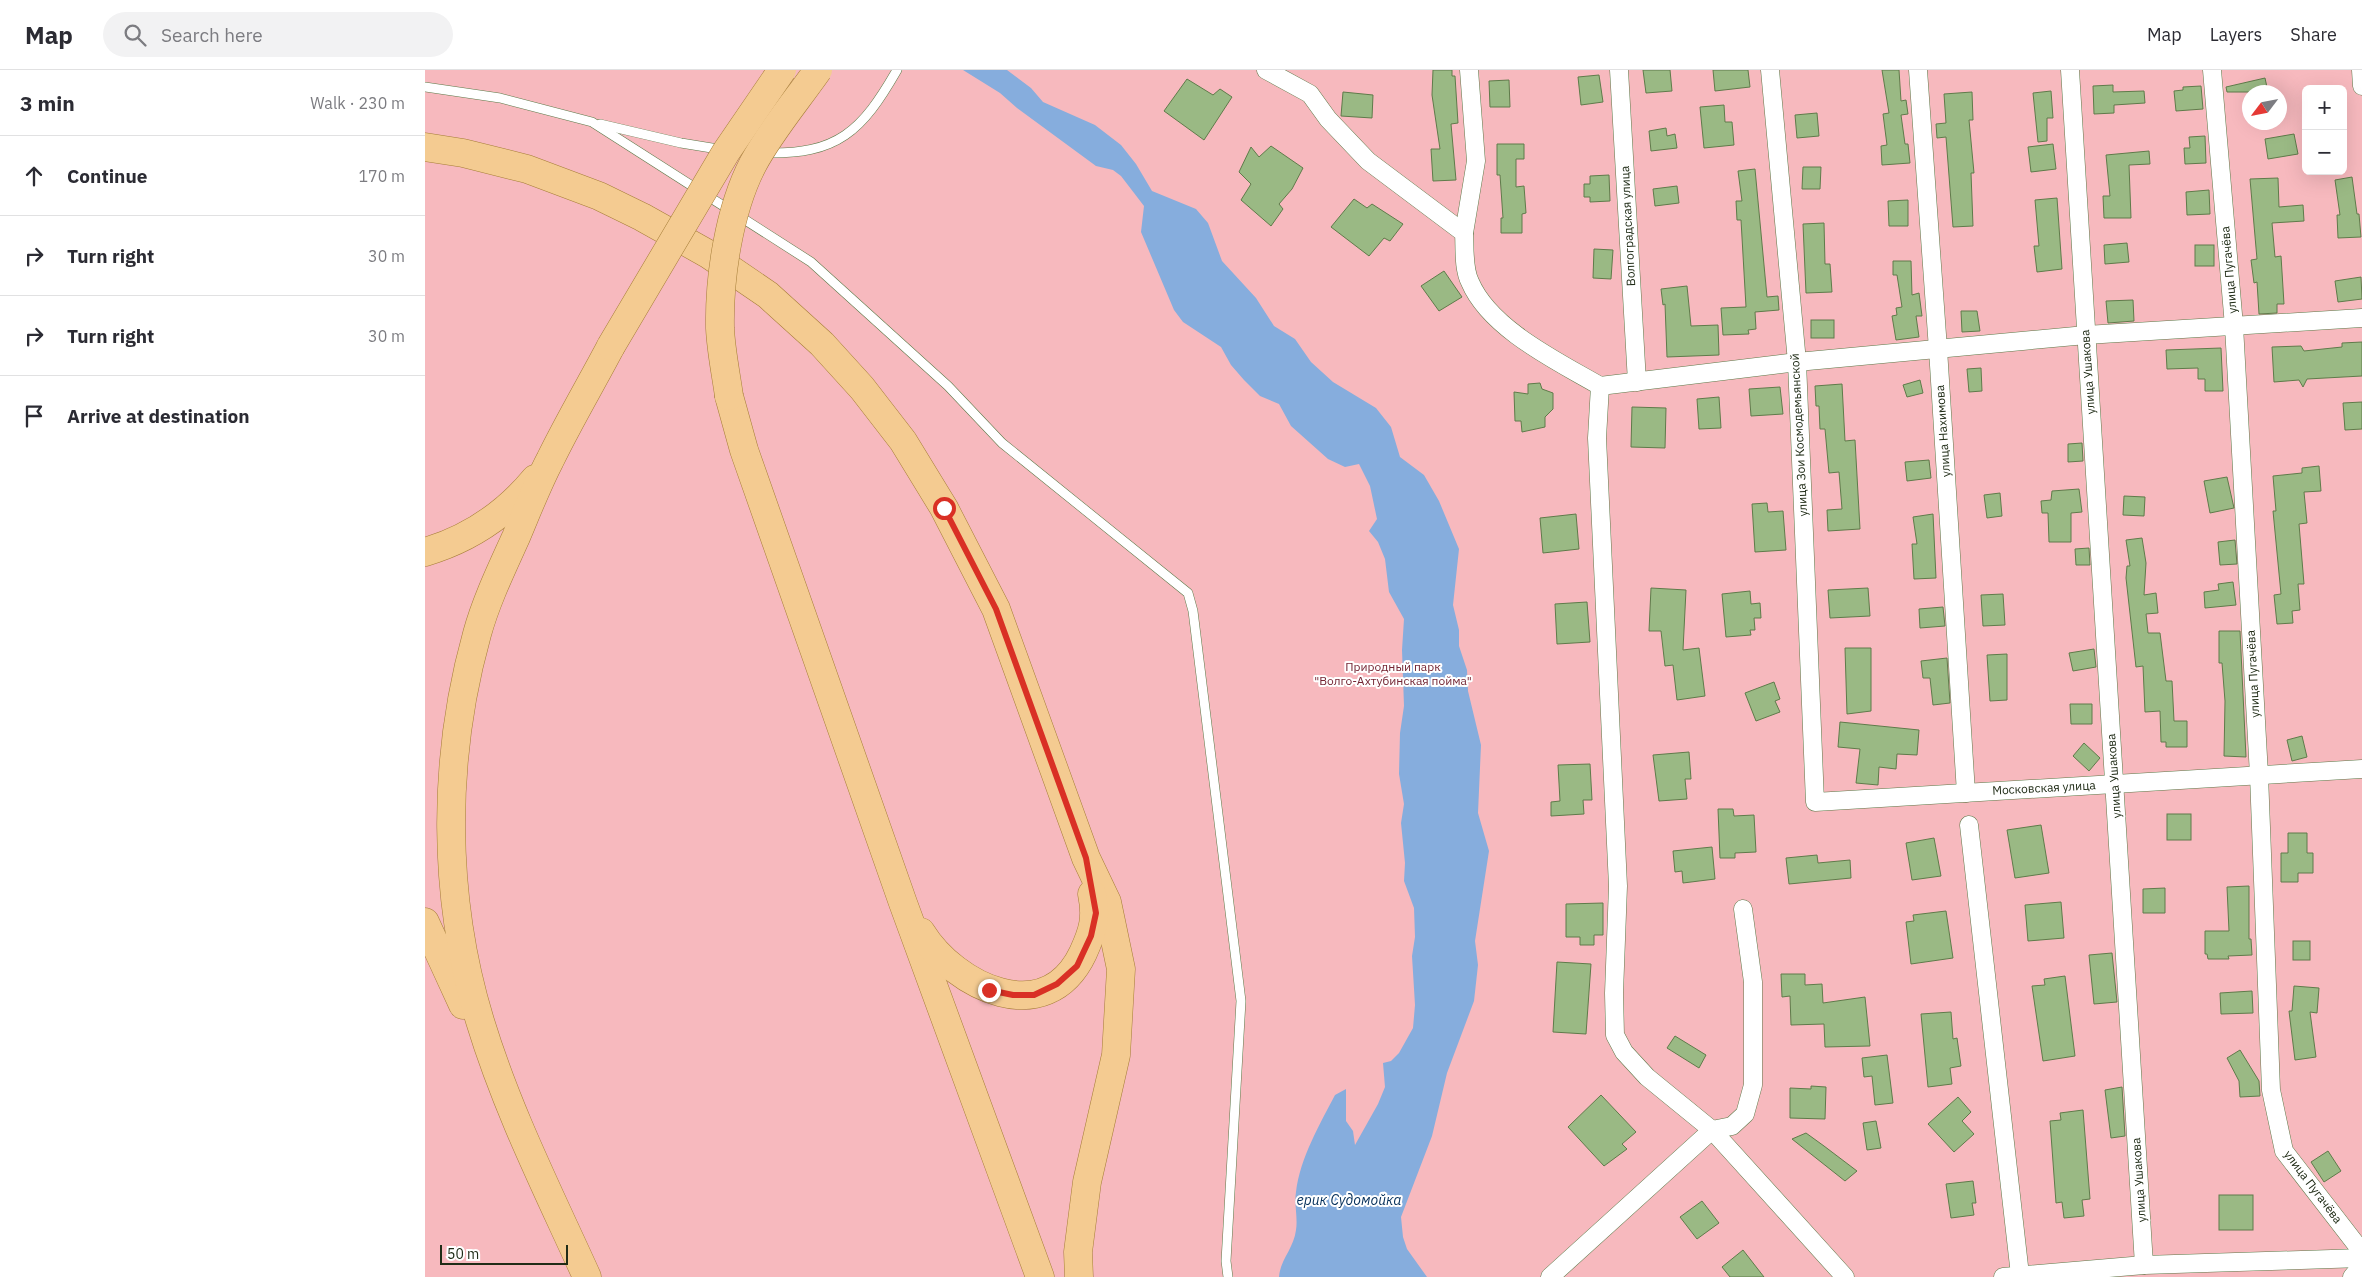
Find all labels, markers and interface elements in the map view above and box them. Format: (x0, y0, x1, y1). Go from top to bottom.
search box (103, 12, 453, 57)
text: Map (25, 19, 73, 51)
icon: search (121, 21, 149, 49)
text: Search here (161, 23, 263, 47)
text: Map (2147, 23, 2182, 46)
text: Layers (2210, 23, 2262, 46)
text: Share (2290, 23, 2337, 46)
north arrow (2242, 85, 2287, 130)
map controls (2302, 85, 2347, 175)
button: + (2302, 85, 2347, 130)
text: 3 min (20, 89, 75, 117)
text: Walk · 230 m (310, 93, 405, 113)
button: − (2302, 130, 2347, 175)
icon: ahead (20, 162, 48, 190)
text: Continue (67, 164, 147, 188)
street label: Волгоградская улица (1617, 165, 1638, 287)
text: 170 m (358, 166, 405, 186)
street label: улица Пугачёва (2217, 225, 2240, 314)
icon: right (20, 242, 48, 270)
text: Turn right (67, 244, 154, 268)
text: 30 m (368, 246, 405, 266)
icon: right (20, 322, 48, 350)
text: Turn right (67, 324, 154, 348)
text: 30 m (368, 326, 405, 346)
street label: улица Ушакова (2077, 329, 2098, 415)
street label: улица Зои Космодемьянской (1787, 353, 1810, 517)
street label: улица Нахимова (1932, 384, 1953, 478)
icon: arrive (20, 402, 48, 430)
text: Arrive at destination (67, 404, 250, 428)
route start (933, 497, 956, 520)
street label: улица Пугачёва (2243, 629, 2262, 718)
park label: Природный парк "Волго-Ахтубинская пойма" (1314, 659, 1472, 688)
street label: улица Ушакова (2103, 733, 2124, 819)
street label: Московская улица (1992, 777, 2097, 798)
route end (978, 979, 1001, 1002)
street label: улица Ушакова (2128, 1137, 2149, 1223)
street label: улица Пугачёва (2281, 1147, 2346, 1227)
water label: ерик Судомойка (1297, 1191, 1401, 1209)
scale bar (440, 1242, 567, 1265)
text: 50 m (447, 1245, 479, 1263)

